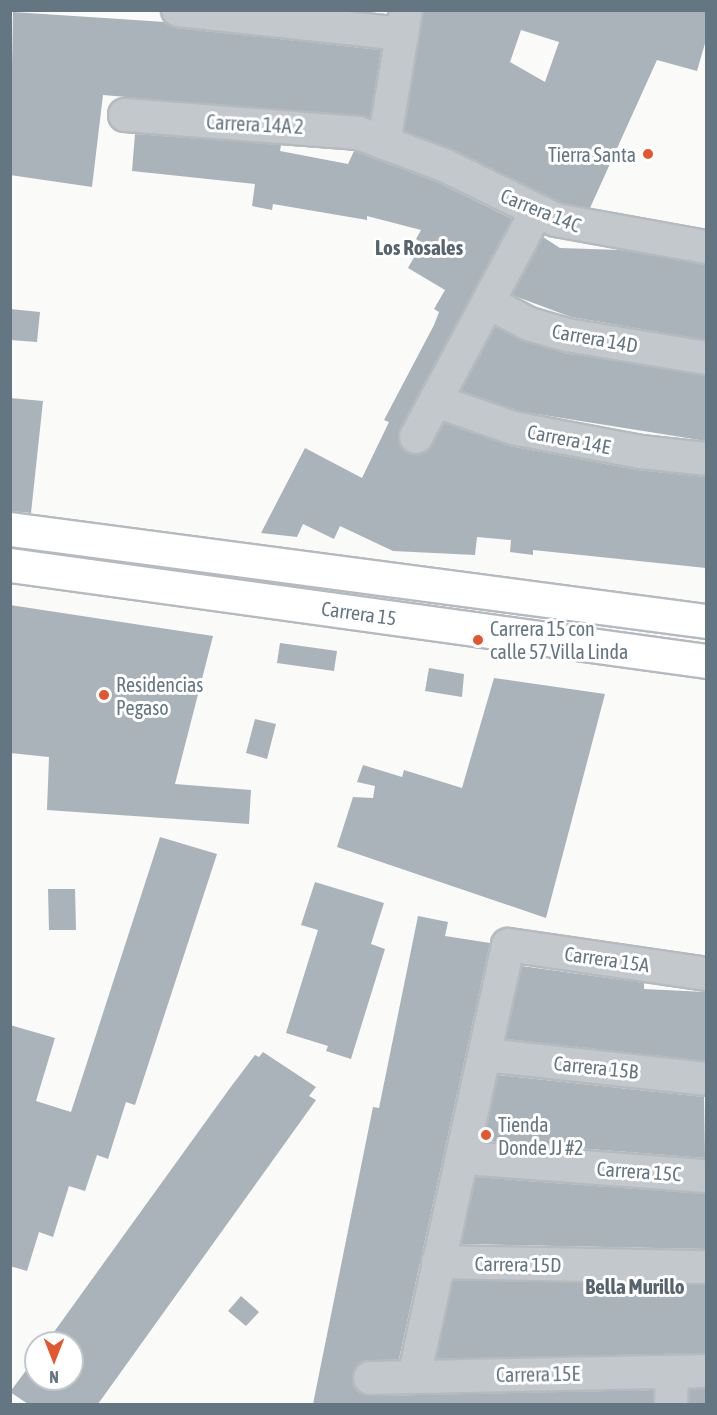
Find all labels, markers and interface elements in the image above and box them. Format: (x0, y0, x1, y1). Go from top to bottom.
street label: Carrera 14A 2 (206, 109, 304, 139)
place label: Tierra Santa (548, 142, 636, 166)
marker: Tierra Santa (641, 147, 655, 161)
street label: Carrera 14C (497, 183, 585, 237)
district label: Los Rosales (375, 234, 463, 260)
street label: Carrera 14D (550, 319, 640, 357)
street label: Carrera 14E (525, 419, 613, 459)
street label: Carrera 15 (320, 596, 398, 630)
place label: Carrera 15 con calle 57 Villa Linda (490, 616, 628, 663)
marker: Carrera 15 con calle 57 Villa Linda (471, 633, 485, 647)
place label: Residencias Pegaso (116, 672, 203, 719)
marker: Residencias Pegaso (97, 688, 111, 702)
street label: Carrera 15A (563, 941, 651, 977)
street label: Carrera 15B (552, 1051, 640, 1083)
place label: Tienda Donde JJ #2 (498, 1112, 583, 1159)
marker: Tienda Donde JJ #2 (479, 1128, 493, 1142)
street label: Carrera 15C (596, 1156, 682, 1186)
street label: Carrera 15D (474, 1251, 562, 1277)
district label: Bella Murillo (585, 1273, 685, 1299)
north arrow (24, 1331, 84, 1391)
street label: Carrera 15E (496, 1361, 580, 1387)
text: N (49, 1368, 59, 1386)

